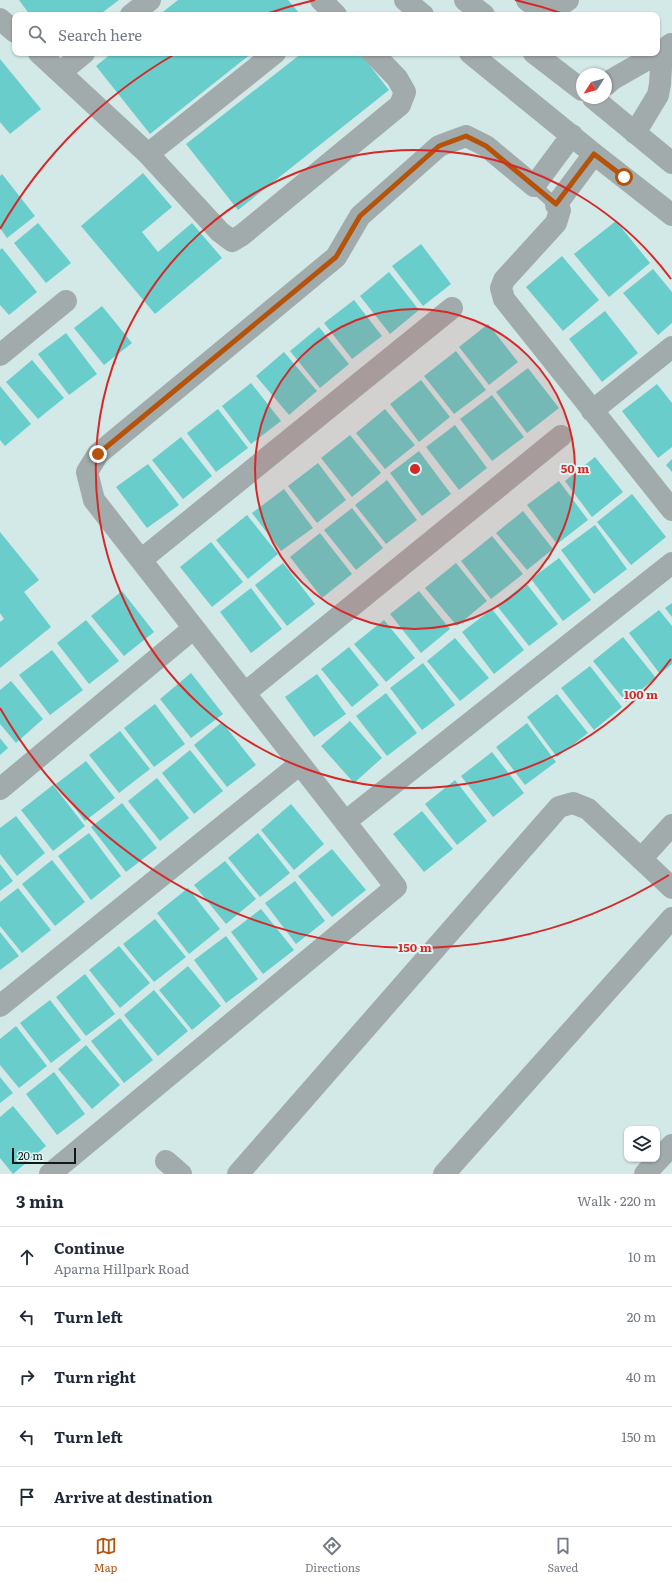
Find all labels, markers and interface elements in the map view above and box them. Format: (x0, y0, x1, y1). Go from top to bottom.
search box (12, 12, 660, 56)
icon: search (26, 23, 48, 45)
text: Search here (58, 23, 142, 46)
north arrow (576, 68, 612, 104)
route start (615, 168, 633, 186)
route end (89, 445, 107, 463)
text: 50 m (561, 459, 589, 477)
centre of rings (408, 462, 422, 476)
text: 100 m (624, 685, 658, 703)
text: 150 m (398, 938, 432, 956)
map controls (624, 1126, 660, 1162)
button: layers (624, 1126, 660, 1162)
scale bar (12, 1146, 76, 1165)
text: 20 m (18, 1147, 43, 1163)
text: 3 min (16, 1188, 64, 1213)
text: Walk · 220 m (577, 1191, 656, 1210)
text: Continue (54, 1236, 124, 1259)
icon: ahead (16, 1246, 38, 1268)
text: 10 m (628, 1247, 656, 1266)
text: Aparna Hillpark Road (54, 1259, 189, 1278)
text: Turn left (54, 1305, 123, 1328)
icon: left (16, 1306, 38, 1328)
text: 20 m (627, 1307, 656, 1326)
text: Turn right (54, 1365, 136, 1388)
icon: right (16, 1366, 38, 1388)
text: 40 m (626, 1367, 656, 1386)
text: Turn left (54, 1425, 123, 1448)
icon: left (16, 1426, 38, 1448)
text: 150 m (621, 1427, 656, 1446)
text: Arrive at destination (54, 1485, 213, 1508)
icon: arrive (16, 1486, 38, 1508)
tab: Map (94, 1535, 117, 1575)
tab: Directions (305, 1535, 360, 1575)
tab: Saved (548, 1535, 578, 1575)

